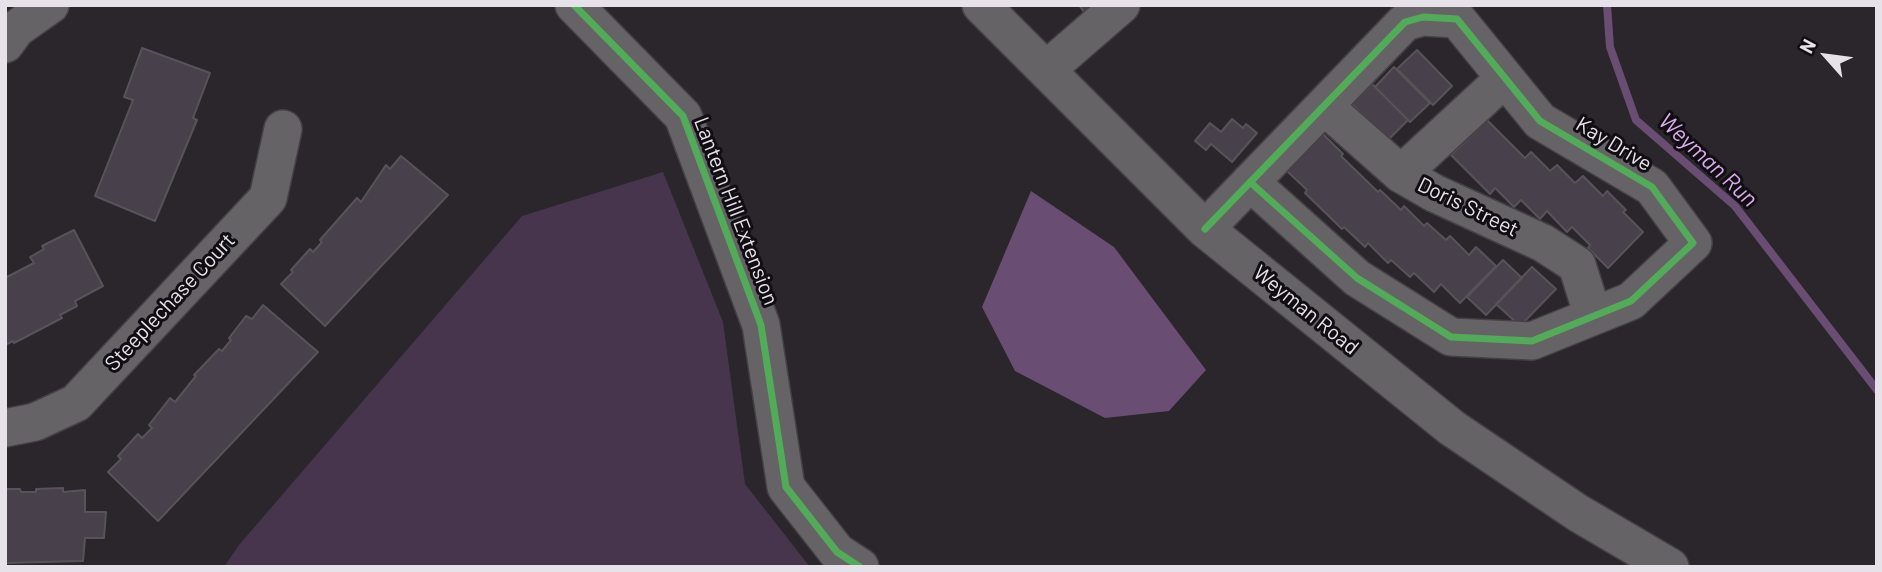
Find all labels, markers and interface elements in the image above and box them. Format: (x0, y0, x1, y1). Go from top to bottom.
north arrow (1791, 21, 1861, 91)
text: N (1794, 35, 1820, 57)
water label: Weyman Run (1653, 107, 1763, 213)
street label: Kay Drive (1571, 112, 1657, 176)
street label: Lantern Hill Extension (689, 113, 783, 309)
street label: Doris Street (1413, 172, 1523, 242)
street label: Steeplechase Court (100, 228, 240, 376)
street label: Weyman Road (1248, 260, 1364, 360)

